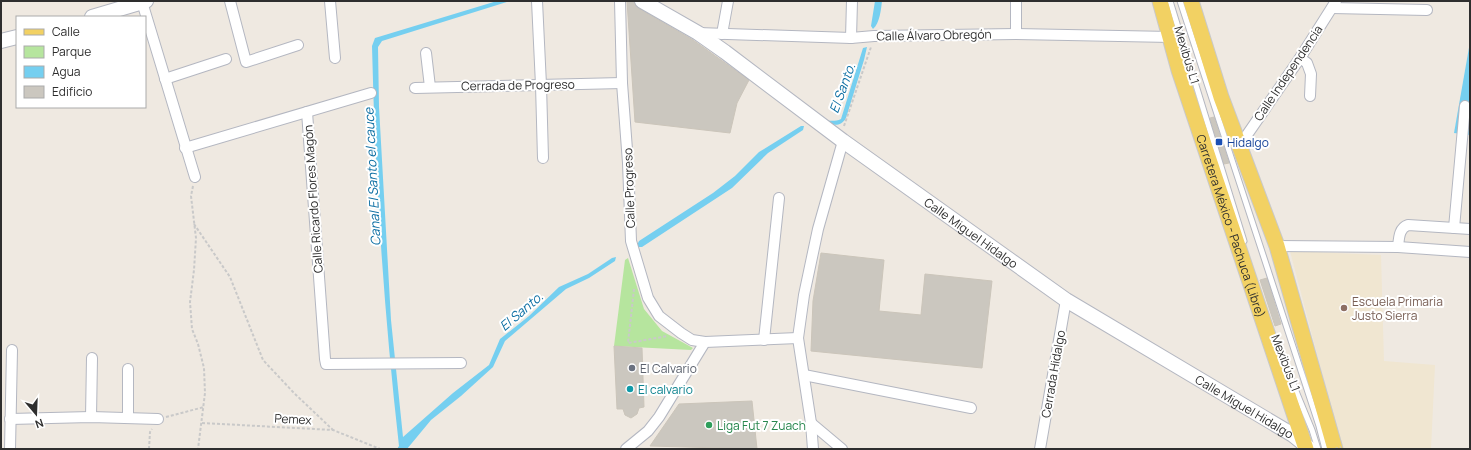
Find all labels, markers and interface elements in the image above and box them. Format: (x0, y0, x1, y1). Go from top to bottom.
legend (16, 16, 146, 108)
street label: Calle Independencia (1250, 22, 1326, 124)
text: Calle (52, 23, 80, 40)
street label: Mexibús L1 (1170, 24, 1204, 86)
street label: Calle Álvaro Obregón (876, 25, 992, 45)
text: Parque (52, 43, 91, 60)
water label: El Santo. (825, 61, 859, 115)
text: Agua (52, 63, 81, 80)
street label: Cerrada de Progreso (461, 76, 575, 94)
text: Edificio (52, 83, 92, 100)
water label: Canal El Santo el cauce (359, 106, 385, 247)
street label: Calle Ricardo Flores Magón (299, 124, 327, 274)
street label: Carretera México - Pachuca (Libre) (1193, 132, 1270, 320)
place label: Hidalgo (1227, 134, 1269, 151)
marker: Hidalgo (1214, 137, 1224, 147)
street label: Calle Progreso (619, 147, 639, 229)
street label: Calle Miguel Hidalgo (921, 193, 1022, 272)
water label: El Santo. (495, 287, 547, 335)
place label: Escuela Primaria Justo Sierra (1352, 293, 1443, 324)
marker: Escuela Primaria Justo Sierra (1339, 303, 1349, 313)
street label: Cerrada Hidalgo (1037, 329, 1069, 419)
street label: Mexibús L1 (1267, 332, 1305, 394)
place label: El Calvario (640, 360, 697, 377)
marker: El Calvario (627, 363, 637, 373)
street label: Calle Miguel Hidalgo (1192, 370, 1297, 442)
place label: El calvario (638, 381, 693, 398)
marker: El calvario (625, 384, 635, 394)
north arrow (16, 394, 56, 434)
street label: Pemex (274, 410, 313, 428)
text: N (33, 416, 46, 432)
place label: Liga Fut 7 Zuach (717, 417, 806, 434)
marker: Liga Fut 7 Zuach (704, 420, 714, 430)

